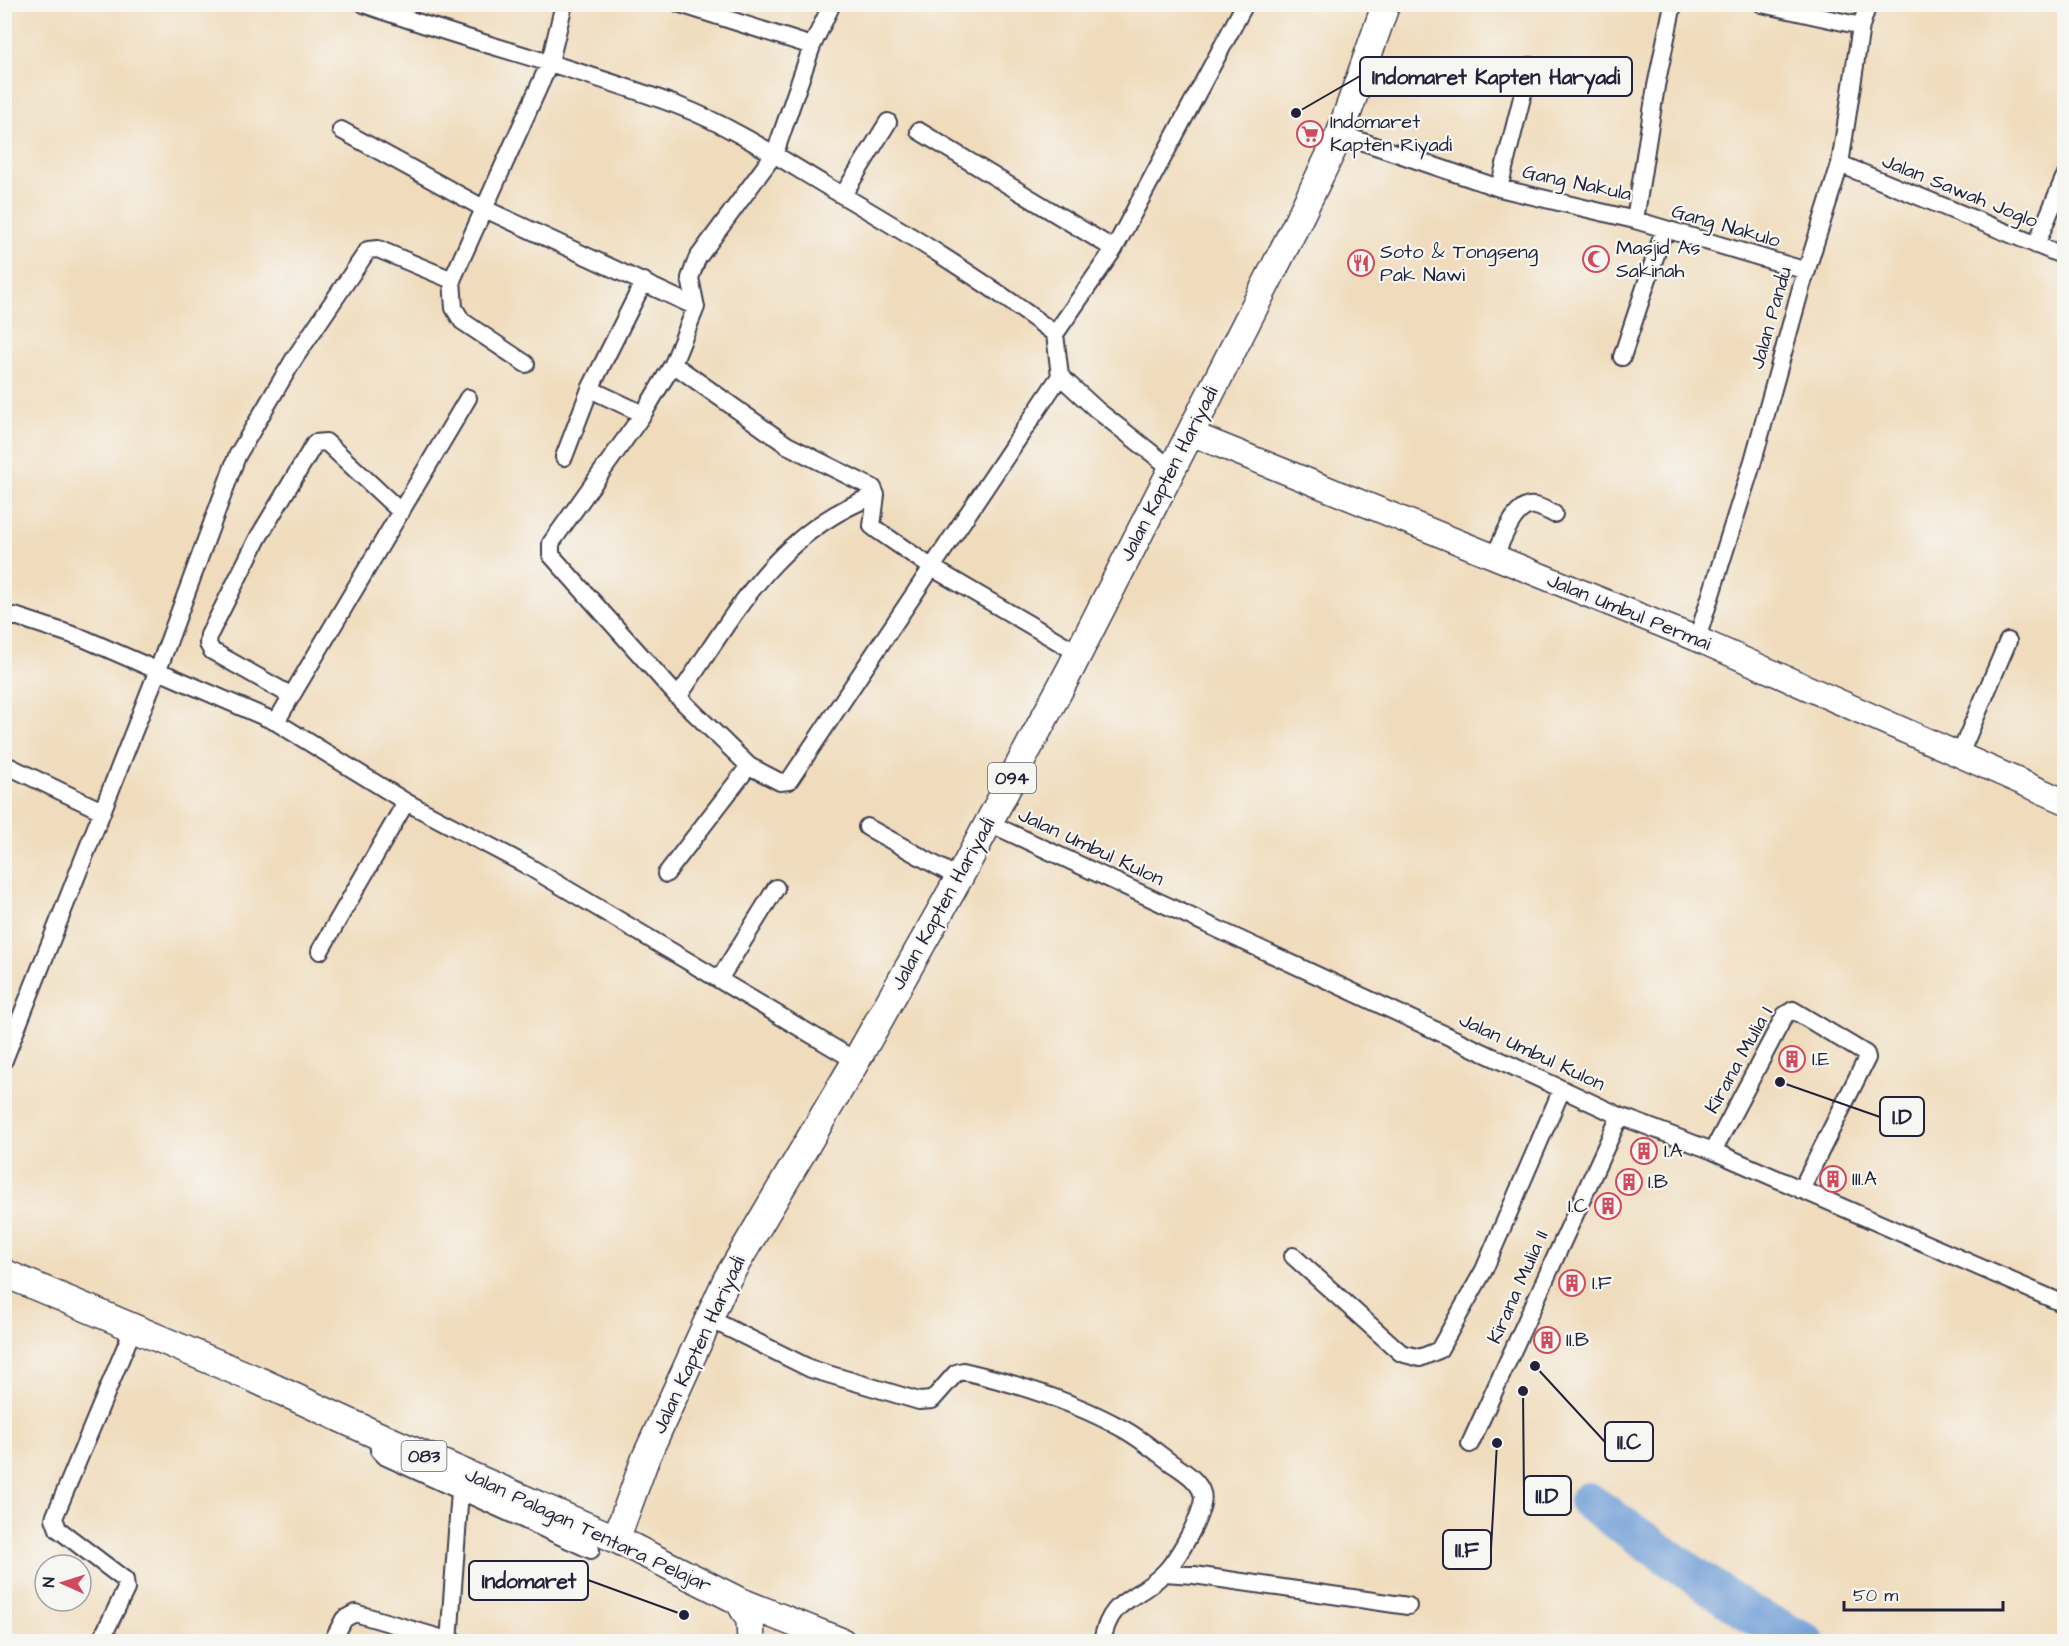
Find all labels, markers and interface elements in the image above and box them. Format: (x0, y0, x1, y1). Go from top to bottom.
callout: Indomaret Kapten Haryadi (1360, 57, 1632, 96)
text: Indomaret Kapten Haryadi (1372, 63, 1621, 95)
place label: Indomaret Kapten Riyadi (1330, 108, 1452, 160)
supermarket icon: Indomaret Kapten Riyadi (1295, 119, 1325, 149)
street label: Jalan Sawah Joglo (1877, 147, 2042, 236)
street label: Gang Nakula (1520, 158, 1634, 209)
street label: Gang Nakulo (1668, 197, 1784, 256)
place label: Masjid As Sakinah (1616, 234, 1700, 285)
place label: Soto & Tongseng Pak Nawi (1380, 238, 1538, 289)
mosque icon: Masjid As Sakinah (1581, 244, 1611, 274)
restaurant icon: Soto & Tongseng Pak Nawi (1346, 248, 1376, 278)
street label: Jalan Pandu (1743, 263, 1799, 373)
street label: Jalan Kapten Hariyadi (1113, 382, 1226, 567)
street label: Jalan Umbul Permai (1543, 566, 1715, 658)
road number: 094 (988, 763, 1036, 793)
street label: Jalan Umbul Kulon (1013, 801, 1169, 893)
street label: Jalan Kapten Hariyadi (884, 813, 1003, 996)
street label: Kirana Mulia I (1698, 1001, 1780, 1119)
street label: Jalan Umbul Kulon (1454, 1006, 1610, 1098)
building icon: I.E (1777, 1044, 1807, 1074)
place label: I.E (1812, 1045, 1830, 1073)
callout: I.D (1880, 1097, 1924, 1136)
text: I.D (1892, 1103, 1912, 1132)
building icon: I.A (1629, 1136, 1659, 1166)
place label: I.A (1664, 1137, 1683, 1165)
building icon: III.A (1818, 1164, 1848, 1194)
place label: III.A (1852, 1165, 1877, 1193)
building icon: I.B (1614, 1167, 1644, 1197)
place label: I.B (1648, 1168, 1668, 1196)
building icon: I.C (1593, 1191, 1623, 1221)
place label: I.C (1568, 1192, 1588, 1220)
street label: Kirana Mulia II (1480, 1226, 1556, 1348)
street label: Jalan Kapten Hariyadi (645, 1252, 753, 1439)
building icon: I.F (1557, 1268, 1587, 1298)
place label: I.F (1592, 1269, 1612, 1297)
building icon: II.B (1532, 1325, 1562, 1355)
place label: II.B (1566, 1326, 1589, 1354)
callout: II.C (1605, 1422, 1653, 1461)
text: II.C (1617, 1428, 1641, 1457)
road number: 083 (402, 1441, 446, 1471)
street label: Jalan Palagan Tentara Pelajar (460, 1460, 716, 1600)
callout: II.D (1524, 1476, 1571, 1515)
text: II.D (1536, 1482, 1559, 1511)
callout: II.F (1443, 1530, 1491, 1569)
text: II.F (1455, 1536, 1479, 1565)
north arrow (33, 1553, 93, 1613)
callout: Indomaret (469, 1561, 588, 1600)
text: Indomaret (482, 1567, 577, 1596)
scale bar (1844, 1574, 2003, 1612)
text: N (38, 1577, 60, 1588)
text: 50 m (1853, 1583, 1898, 1608)

